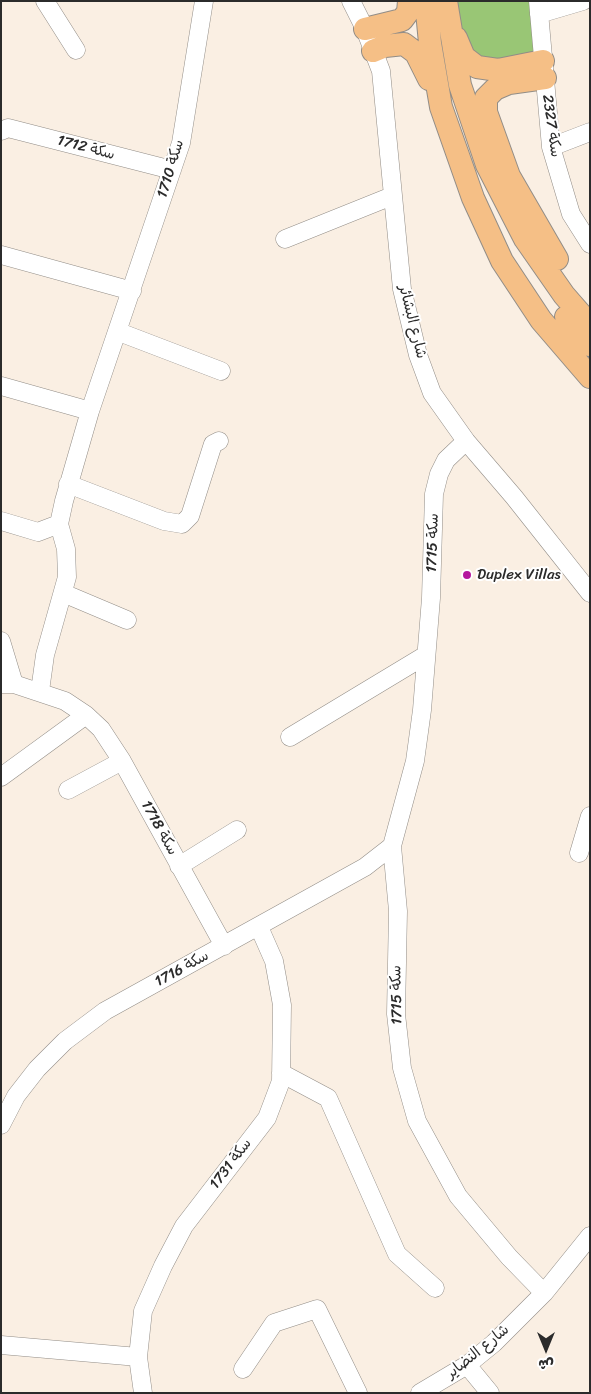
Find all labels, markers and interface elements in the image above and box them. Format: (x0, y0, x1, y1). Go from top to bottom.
street label: سكة 2327 (538, 94, 564, 158)
street label: سكة 1712 (55, 132, 117, 164)
street label: سكة 1710 (154, 138, 188, 200)
street label: شارع البشائر (394, 283, 430, 361)
street label: سكة 1715 (423, 513, 443, 573)
place label: Duplex Villas (477, 566, 561, 584)
marker: Duplex Villas (461, 569, 473, 581)
street label: سكة 1718 (137, 798, 181, 858)
street label: سكة 1716 (152, 947, 212, 991)
street label: سكة 1715 (387, 965, 407, 1025)
street label: سكة 1731 (206, 1135, 256, 1193)
street label: شارع النضاير (443, 1321, 513, 1383)
north arrow (521, 1324, 571, 1374)
text: ش (538, 1352, 554, 1377)

